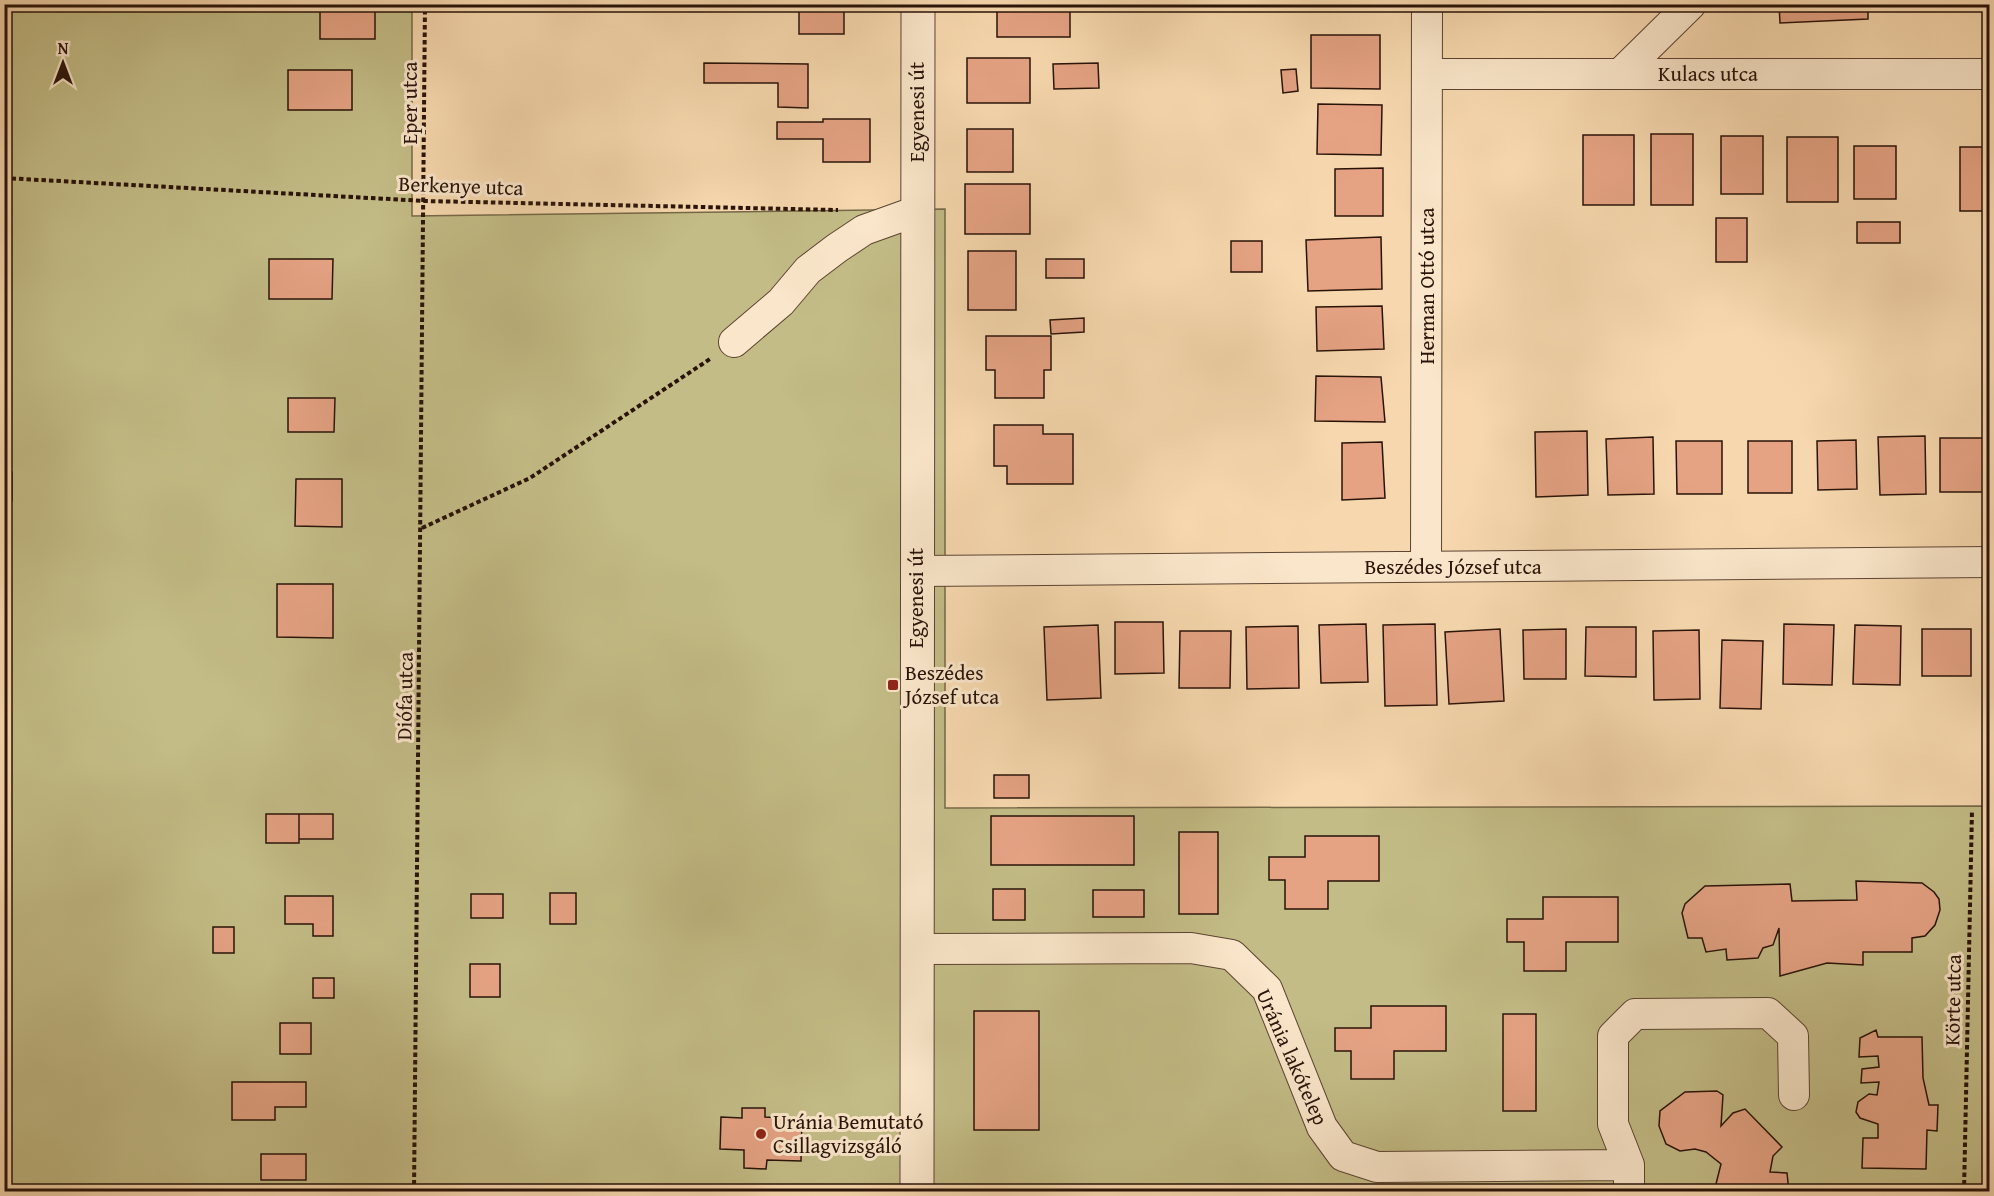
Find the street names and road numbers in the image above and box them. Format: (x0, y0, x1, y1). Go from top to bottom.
street label: Kulacs utca (1658, 58, 1758, 89)
street label: Eper utca (394, 61, 425, 145)
street label: Egyenesi út (901, 61, 932, 162)
street label: Berkenye utca (398, 168, 524, 203)
street label: Herman Ottó utca (1411, 207, 1442, 364)
street label: Egyenesi út (900, 547, 931, 648)
street label: Beszédes József utca (1364, 551, 1542, 582)
street label: Diófa utca (388, 651, 421, 741)
street label: Körte utca (1936, 954, 1969, 1046)
street label: Uránia lakótelep (1249, 984, 1336, 1130)

